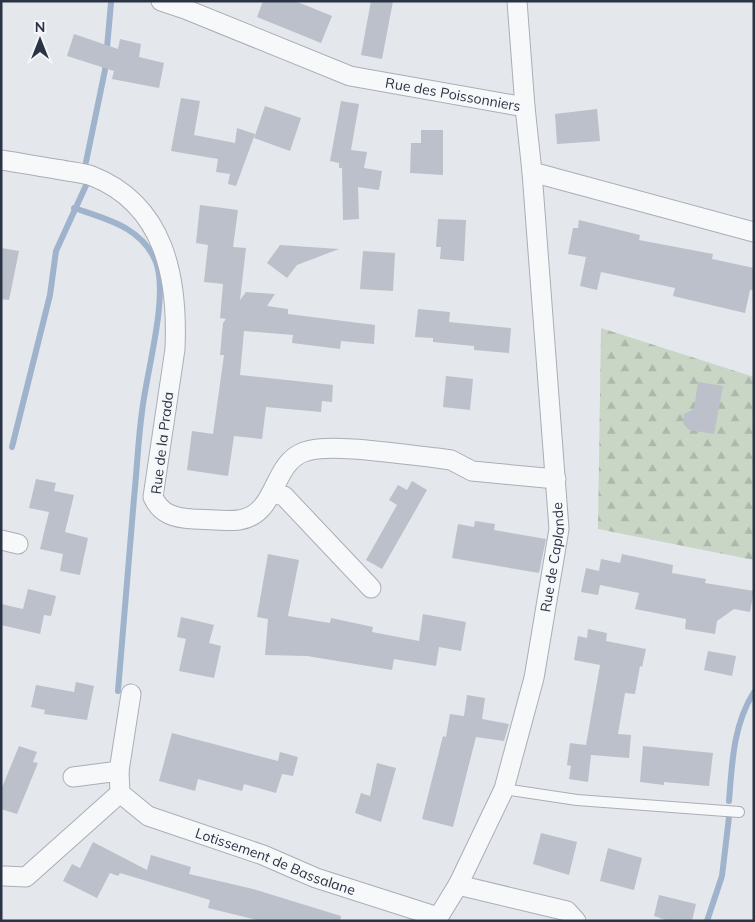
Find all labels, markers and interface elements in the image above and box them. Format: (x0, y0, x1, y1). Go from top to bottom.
north arrow (15, 15, 65, 65)
text: N (35, 18, 45, 36)
street label: Rue des Poissonniers (384, 73, 522, 115)
street label: Rue de la Prada (147, 391, 177, 495)
street label: Rue de Caplande (536, 502, 568, 613)
street label: Lotissement de Bassalane (193, 824, 358, 899)

